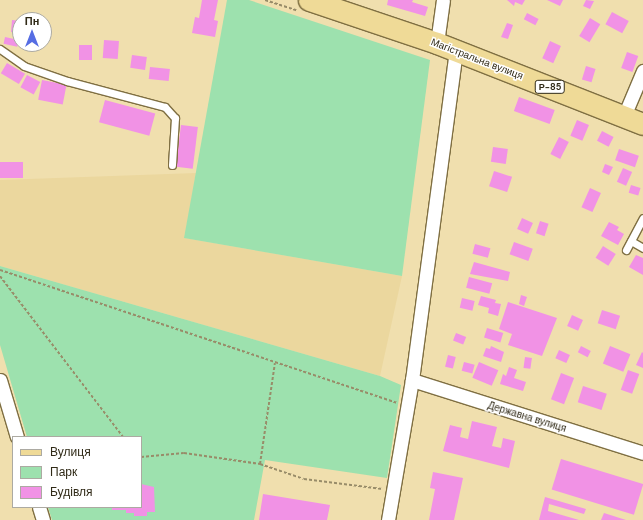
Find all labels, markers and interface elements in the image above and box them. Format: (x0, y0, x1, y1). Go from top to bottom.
north arrow (12, 12, 52, 52)
text: Пн (25, 14, 39, 28)
street label: Магістральна вулиця (429, 36, 525, 82)
road number: Р-85 (534, 80, 566, 94)
street label: Державна вулиця (486, 399, 568, 435)
legend (12, 436, 142, 508)
text: Вулиця (50, 444, 91, 460)
text: Парк (50, 464, 77, 480)
text: Будівля (50, 484, 92, 500)

